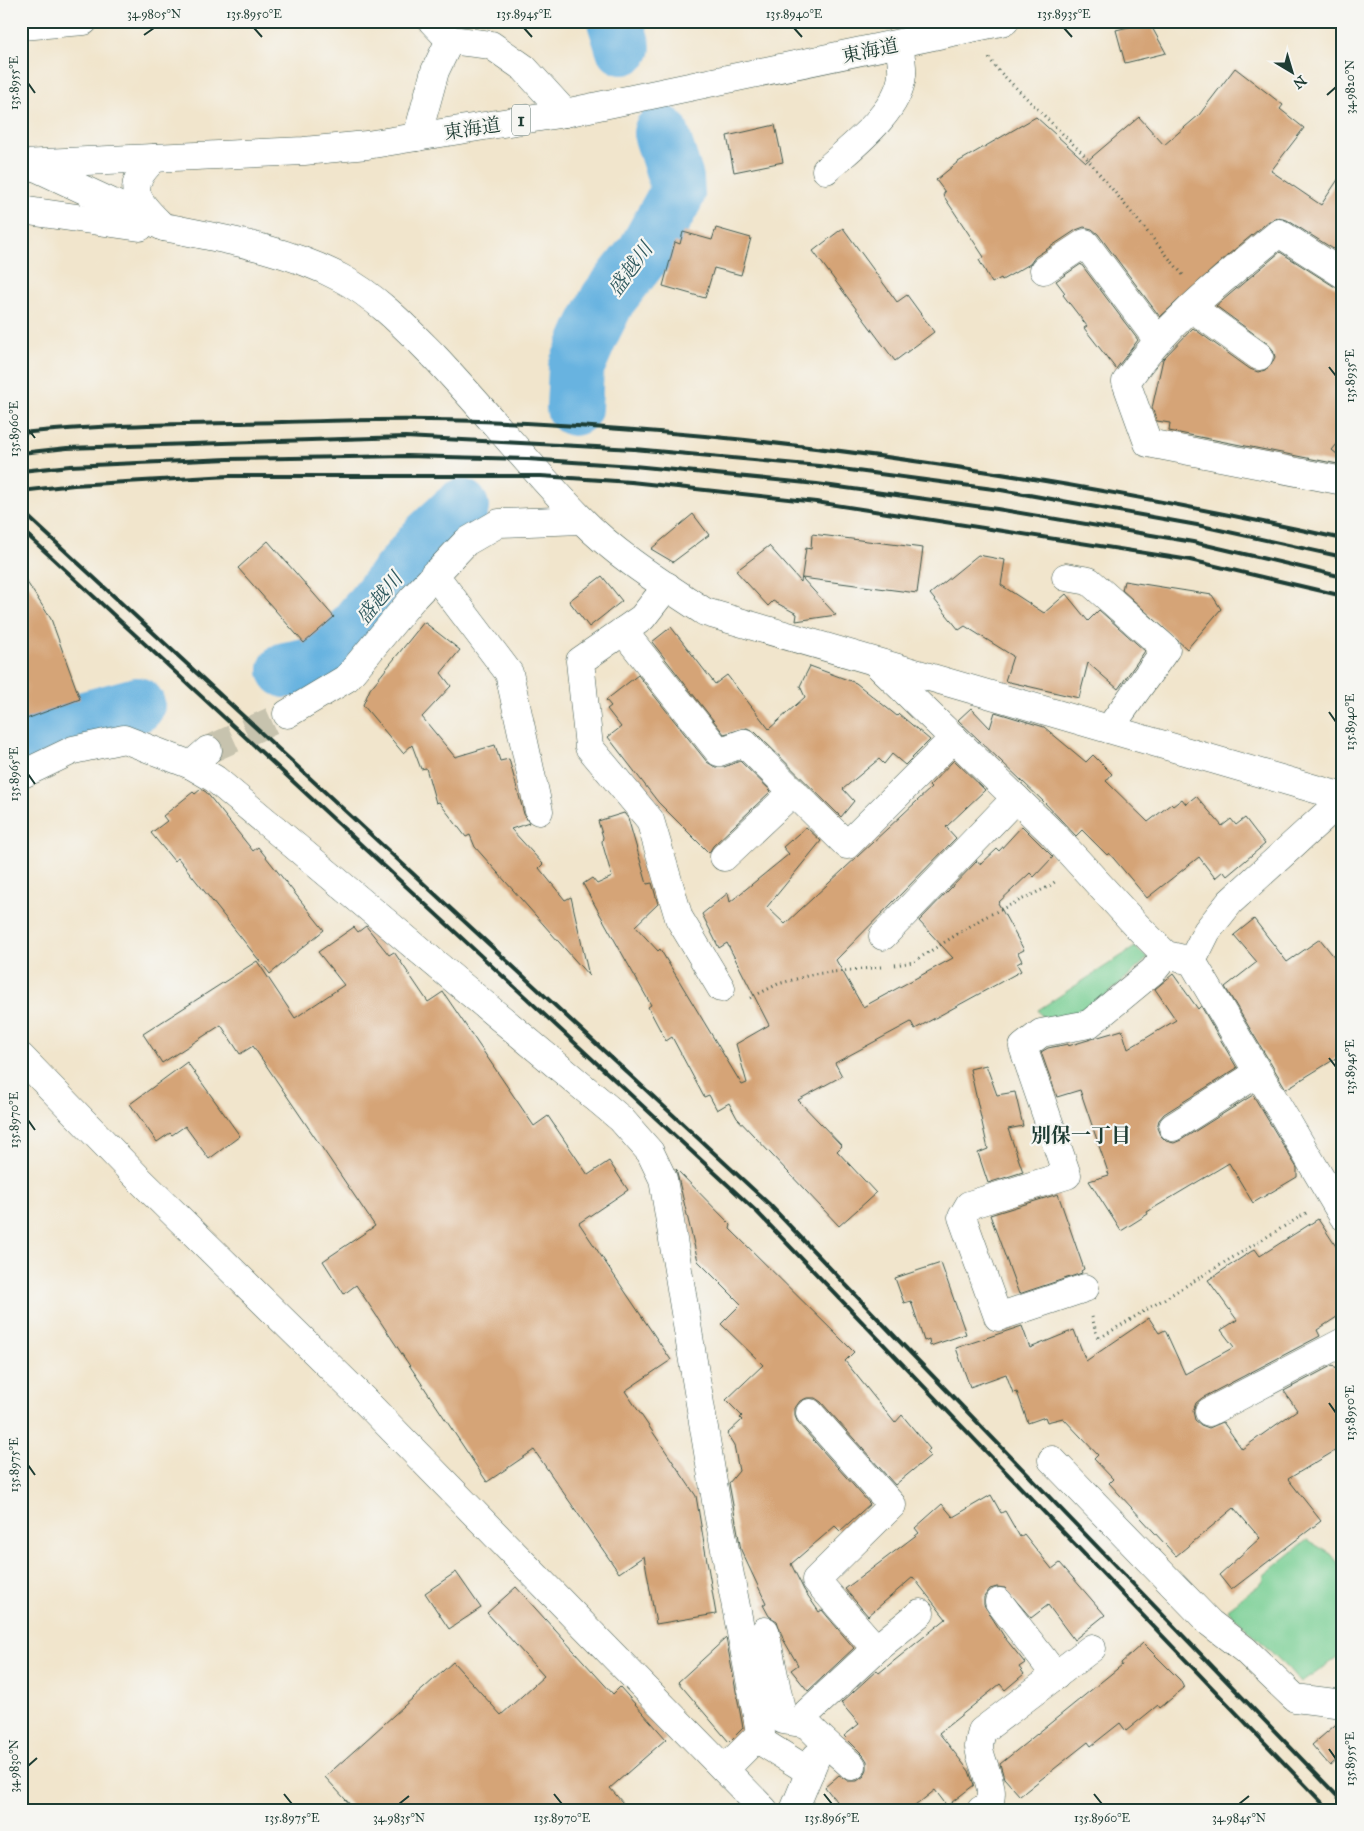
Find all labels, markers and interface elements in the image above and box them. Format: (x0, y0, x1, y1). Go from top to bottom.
text: 34.9805°N (127, 7, 181, 21)
text: 135.8950°E (226, 7, 282, 21)
text: 135.8945°E (496, 7, 552, 21)
text: 135.8940°E (766, 7, 823, 21)
text: 135.8935°E (1037, 7, 1091, 21)
street label: 東海道 (840, 33, 900, 68)
north arrow (1266, 48, 1316, 98)
text: 135.8955°E (7, 55, 21, 110)
text: 34.9820°N (1343, 60, 1357, 114)
text: N (1290, 71, 1310, 92)
road number: 1 (512, 104, 530, 136)
street label: 東海道 (442, 113, 502, 144)
water label: 盛越川 (603, 236, 659, 300)
text: 135.8935°E (1343, 349, 1357, 403)
text: 135.8960°E (7, 400, 21, 457)
water label: 盛越川 (351, 566, 408, 629)
text: 135.8940°E (1343, 693, 1357, 750)
text: 135.8965°E (7, 746, 21, 801)
text: 135.8945°E (1343, 1039, 1357, 1095)
text: 135.8970°E (7, 1091, 21, 1148)
district label: 別保一丁目 (1031, 1123, 1131, 1147)
text: 135.8950°E (1343, 1385, 1357, 1441)
text: 135.8975°E (7, 1437, 21, 1493)
text: 135.8955°E (1343, 1731, 1357, 1786)
text: 34.9830°N (7, 1739, 21, 1793)
text: 135.8975°E (264, 1811, 320, 1825)
text: 34.9835°N (373, 1811, 425, 1825)
text: 135.8970°E (534, 1811, 591, 1825)
text: 135.8965°E (805, 1811, 860, 1825)
text: 135.8960°E (1074, 1811, 1131, 1825)
text: 34.9845°N (1212, 1811, 1266, 1825)

